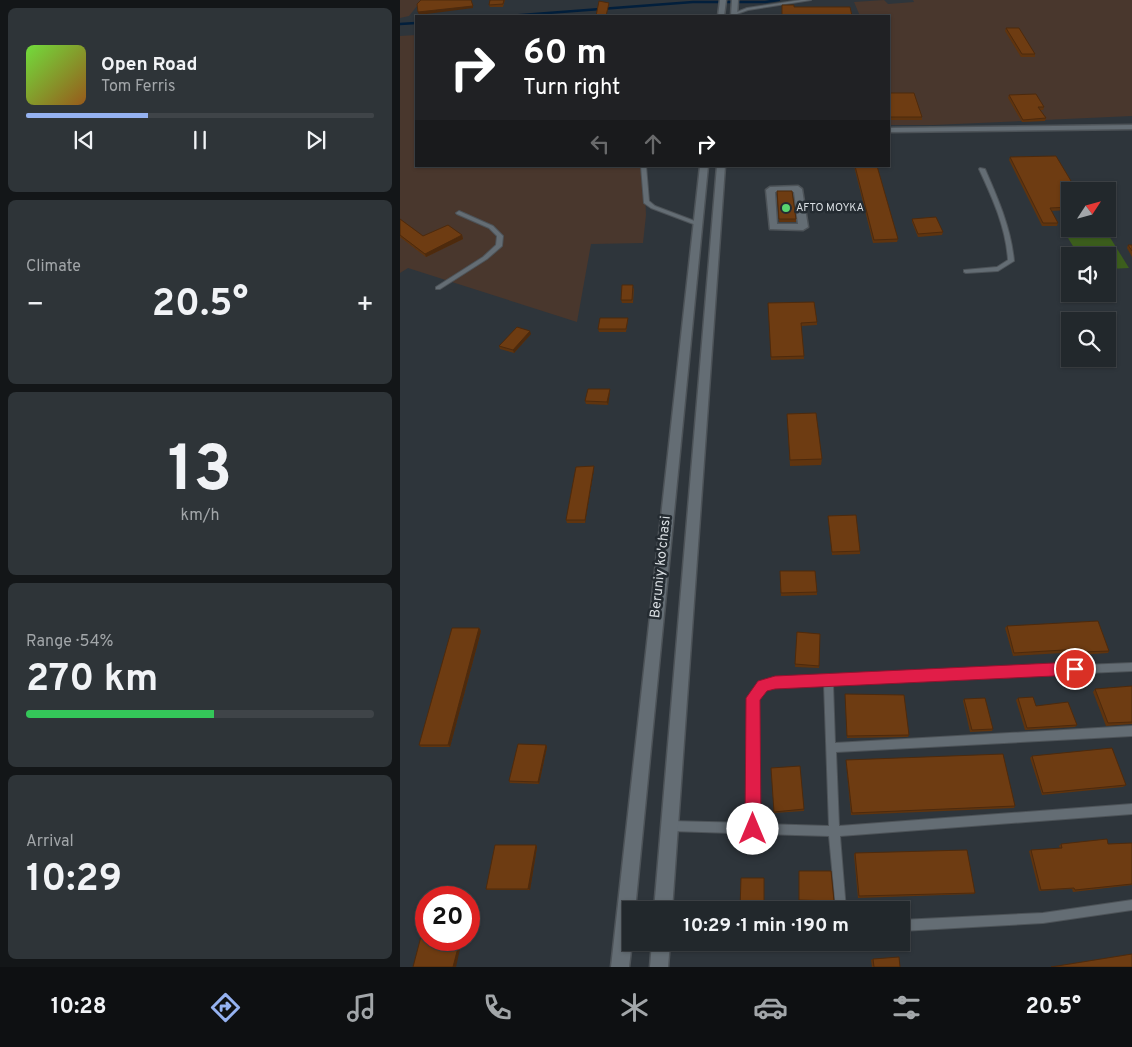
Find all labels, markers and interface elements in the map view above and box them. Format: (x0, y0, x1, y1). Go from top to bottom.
text: 60 m (523, 32, 607, 76)
icon: right (440, 35, 505, 100)
text: Open Road (101, 53, 197, 77)
text: Turn right (523, 75, 620, 102)
text: Tom Ferris (101, 77, 175, 97)
icon: previous (70, 126, 98, 154)
icon: pause (186, 126, 214, 154)
icon: next (302, 126, 330, 154)
icon: left (586, 130, 614, 158)
icon: ahead (639, 130, 667, 158)
icon: right (692, 130, 720, 158)
north arrow (1061, 182, 1116, 238)
map controls (1061, 182, 1116, 367)
place label: AFTO MOYKA (796, 201, 864, 215)
marker: AFTO MOYKA (780, 202, 792, 214)
button: sound (1061, 247, 1116, 302)
text: Climate (26, 257, 81, 277)
text: 20.5° (152, 281, 248, 330)
text: − (26, 288, 44, 324)
text: + (356, 288, 374, 324)
button: search (1061, 312, 1116, 367)
text: 13 (168, 432, 232, 514)
text: km/h (181, 506, 219, 526)
street label: Beruniy ko'chasi (647, 515, 675, 619)
text: Range · 54% (26, 632, 114, 652)
pin (1054, 648, 1096, 690)
icon: arrive (1061, 655, 1089, 683)
text: 270 km (26, 656, 158, 705)
position arrow (726, 802, 778, 854)
text: Arrival (26, 832, 74, 852)
text: 10:29 (26, 856, 122, 905)
speed limit sign: 20 (415, 886, 480, 951)
text: 10:29 · 1 min · 190 m (683, 914, 849, 938)
icon: directions (208, 990, 243, 1025)
icon: music (344, 990, 379, 1025)
icon: phone (480, 990, 515, 1025)
icon: climate (617, 990, 652, 1025)
icon: car (753, 990, 788, 1025)
icon: filters (889, 990, 924, 1025)
text: 10:28 (51, 994, 107, 1021)
text: 20.5° (1025, 994, 1081, 1021)

